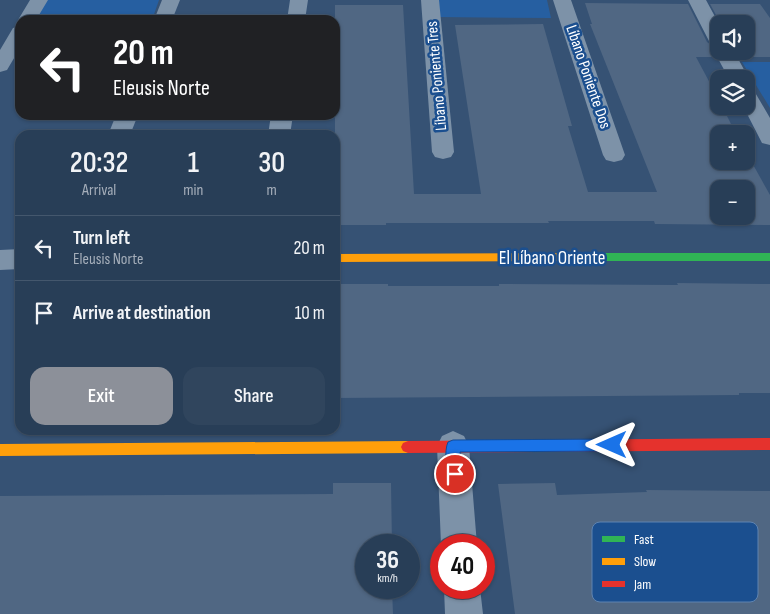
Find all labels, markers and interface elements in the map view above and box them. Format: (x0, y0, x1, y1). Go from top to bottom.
map controls (710, 15, 755, 225)
button: sound (710, 15, 755, 60)
street label: Líbano Poniente Tres (423, 20, 451, 132)
street label: Líbano Poniente Dos (561, 23, 615, 132)
text: 20 m (113, 32, 174, 75)
icon: left (30, 35, 95, 100)
button: layers (710, 70, 755, 115)
text: Eleusis Norte (113, 75, 210, 102)
button: + (710, 125, 755, 170)
text: 20:32 (70, 145, 128, 181)
text: 1 (188, 145, 199, 181)
text: 30 (258, 145, 285, 181)
button: − (710, 180, 755, 225)
text: Arrival (82, 181, 116, 200)
text: min (183, 181, 203, 200)
text: m (267, 181, 277, 200)
text: Turn left (73, 227, 130, 250)
icon: left (30, 234, 58, 262)
text: 20 m (293, 237, 325, 260)
street label: El Líbano Oriente (499, 247, 605, 270)
text: Eleusis Norte (73, 250, 143, 269)
icon: arrive (30, 299, 58, 327)
text: Arrive at destination (73, 302, 211, 325)
text: 10 m (295, 302, 325, 325)
button: Exit (30, 367, 173, 425)
button: Share (183, 367, 325, 425)
position arrow (585, 418, 637, 470)
pin (434, 453, 476, 495)
icon: arrive (441, 460, 469, 488)
legend (592, 522, 758, 602)
text: Fast (634, 531, 654, 548)
speed limit sign: 40 (430, 534, 495, 599)
text: 36 (376, 545, 399, 576)
text: Slow (634, 553, 656, 570)
text: km/h (377, 571, 398, 586)
text: Jam (633, 576, 651, 593)

